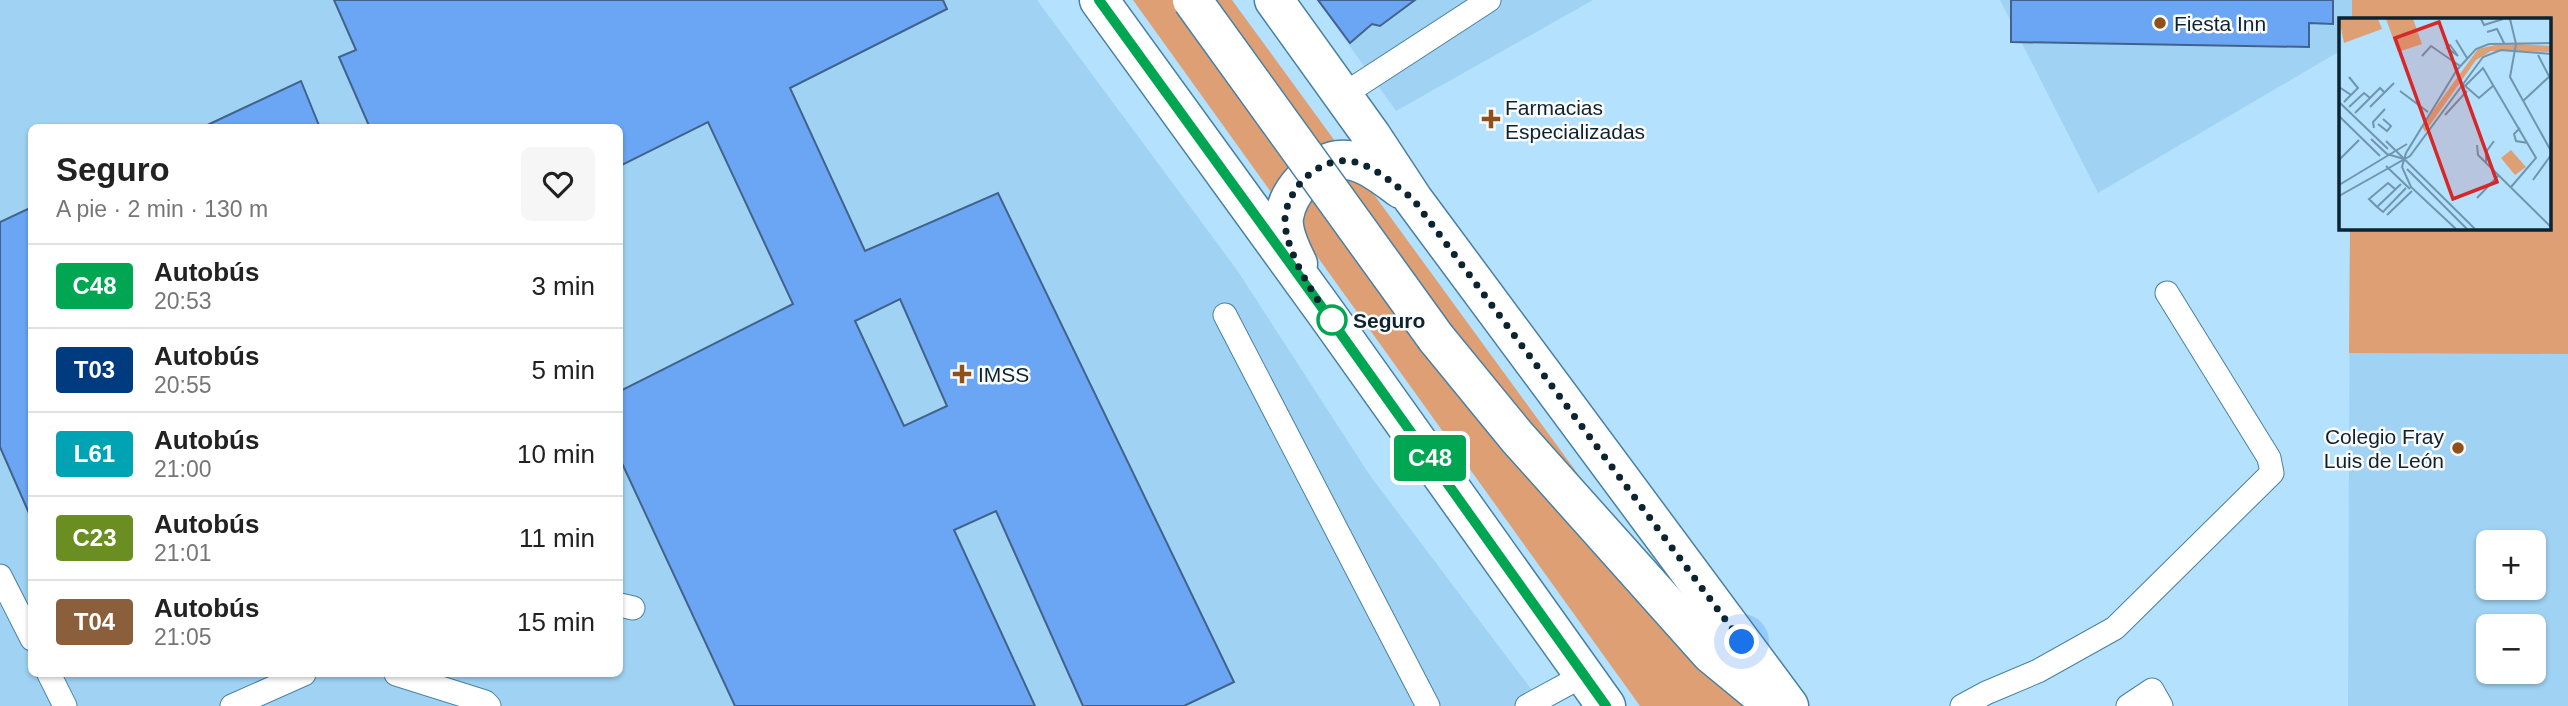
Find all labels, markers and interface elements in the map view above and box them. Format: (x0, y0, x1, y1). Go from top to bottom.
place label: Fiesta Inn (2174, 12, 2266, 35)
marker: Fiesta Inn (2152, 15, 2168, 31)
inset map (2339, 18, 2550, 229)
place label: Farmacias Especializadas (1505, 96, 1645, 143)
marker: Farmacias Especializadas (1483, 111, 1499, 127)
button: heart (521, 147, 595, 221)
text: Seguro (56, 151, 170, 188)
text: A pie · 2 min · 130 m (56, 196, 268, 222)
text: Autobús (154, 257, 259, 287)
text: 3 min (531, 271, 595, 301)
text: C48 (72, 272, 117, 299)
text: 20:53 (154, 288, 212, 314)
marker: Seguro (1317, 305, 1347, 335)
place label: Seguro (1353, 309, 1425, 332)
text: Autobús (154, 341, 259, 371)
text: 5 min (531, 355, 595, 385)
text: T03 (74, 356, 115, 383)
place label: IMSS (978, 363, 1029, 386)
marker: IMSS (952, 364, 972, 384)
text: 20:55 (154, 372, 212, 398)
text: Autobús (154, 425, 259, 455)
place label: Colegio Fray Luis de León (2324, 425, 2444, 472)
line badge: C48 (1390, 435, 1470, 481)
text: 10 min (517, 439, 595, 469)
text: L61 (74, 440, 115, 467)
marker: Colegio Fray Luis de León (2450, 440, 2466, 456)
text: C48 (1408, 444, 1452, 471)
text: 21:00 (154, 456, 212, 482)
text: Autobús (154, 509, 259, 539)
text: 11 min (519, 523, 595, 553)
text: C23 (72, 524, 117, 551)
map controls (2476, 530, 2546, 684)
button: + (2476, 530, 2546, 600)
text: 21:01 (154, 540, 212, 566)
text: Autobús (154, 593, 259, 623)
text: 15 min (517, 607, 595, 637)
text: T04 (74, 608, 115, 635)
button: − (2476, 614, 2546, 684)
text: 21:05 (154, 624, 212, 650)
your location (1724, 624, 1759, 659)

